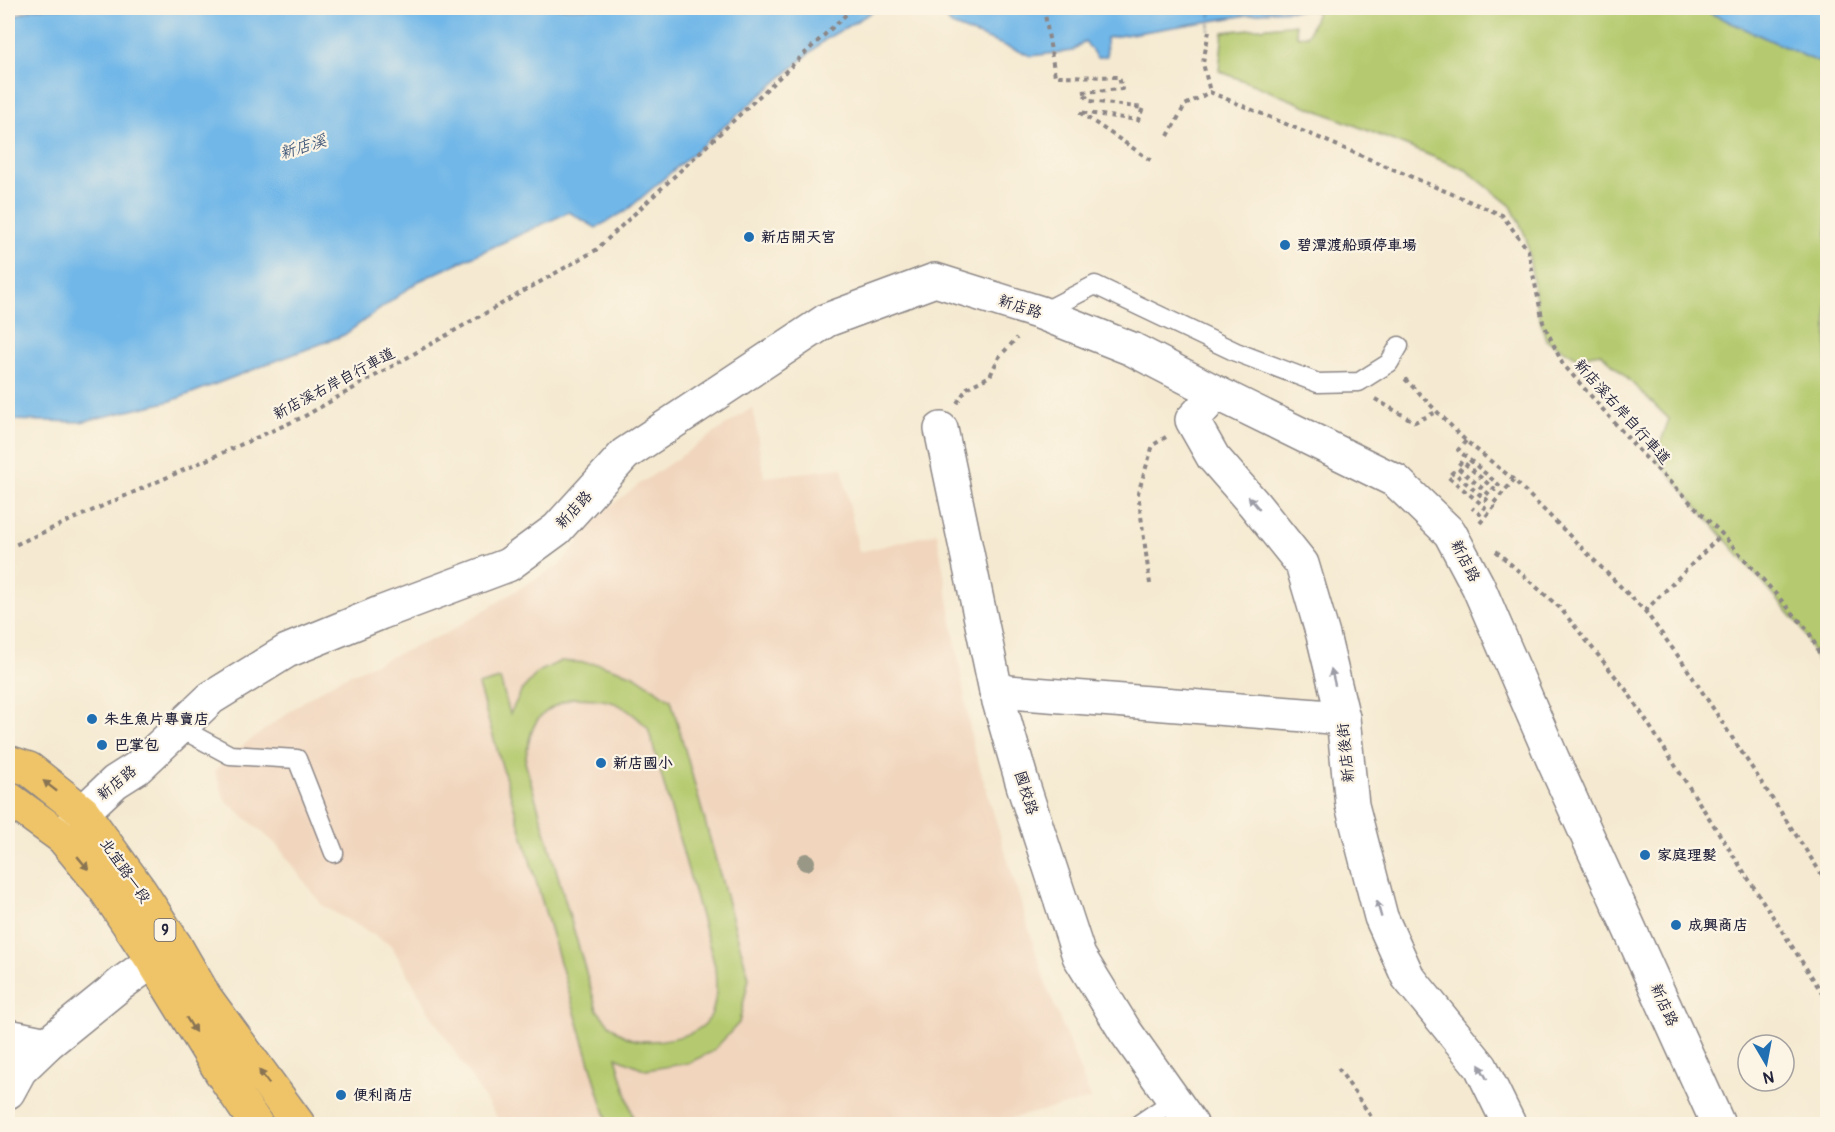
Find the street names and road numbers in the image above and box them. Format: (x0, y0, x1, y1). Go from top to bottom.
street label: 新店路 (996, 291, 1044, 323)
street label: 新店溪右岸自行車道 (270, 344, 398, 424)
street label: 新店溪右岸自行車道 (1570, 355, 1674, 469)
street label: 新店路 (552, 487, 596, 533)
street label: 新店路 (1446, 537, 1484, 585)
street label: 新店後街 (1333, 722, 1359, 784)
street label: 新店路 (94, 761, 140, 805)
street label: 國校路 (1010, 769, 1042, 817)
street label: 北宜路一段 (96, 835, 154, 907)
road number: 9 (154, 919, 176, 941)
street label: 新店路 (1646, 981, 1682, 1029)

